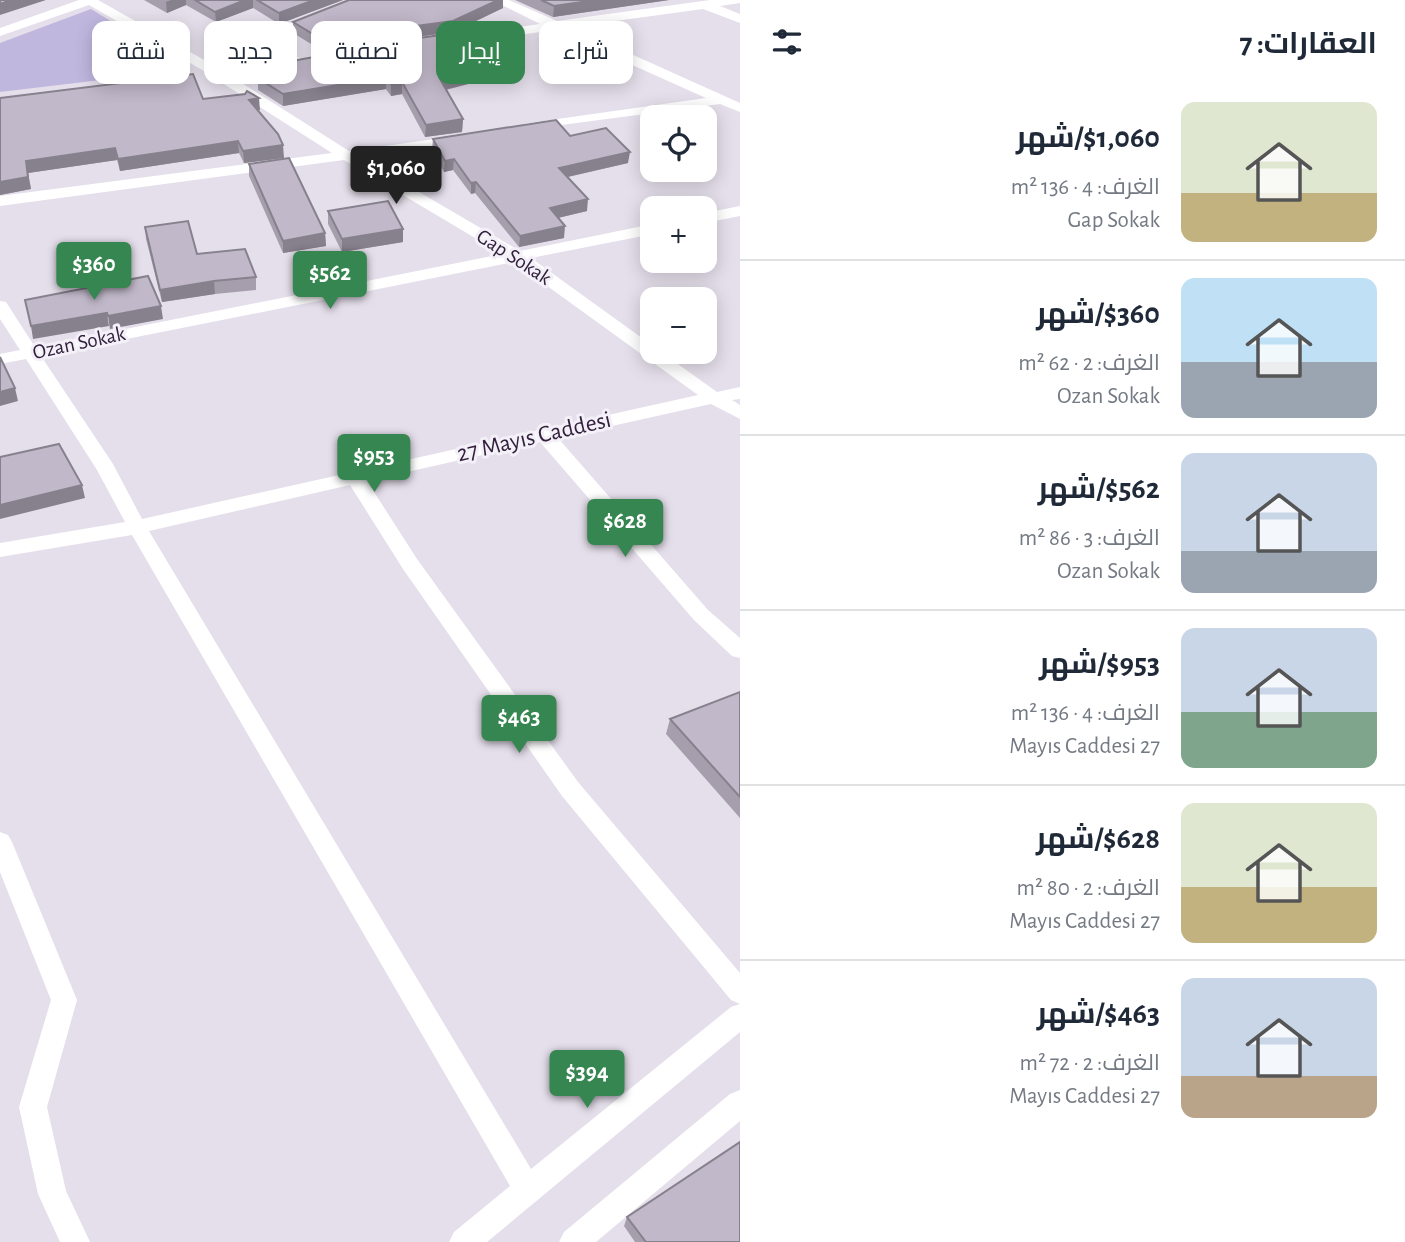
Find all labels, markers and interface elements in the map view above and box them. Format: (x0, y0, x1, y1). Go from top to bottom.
chip: شقة (92, 21, 190, 84)
chip: جديد (204, 21, 297, 84)
chip: تصفية (311, 21, 422, 84)
chip: إيجار (436, 21, 525, 84)
chip: شراء (539, 21, 633, 84)
icon: filters (768, 23, 806, 61)
text: العقارات: 7 (1239, 29, 1377, 59)
map controls (640, 105, 717, 364)
button: locate (640, 105, 717, 182)
text: $1,060/شهر (1016, 123, 1160, 153)
icon: home (1237, 130, 1321, 214)
pin: $1,060 (339, 146, 453, 206)
text: $1,060 (367, 157, 425, 180)
text: الغرف: 4 · 136 m² (1011, 176, 1160, 199)
button: + (640, 196, 717, 273)
text: Gap Sokak (1067, 209, 1160, 232)
street label: Gap Sokak (473, 225, 556, 289)
pin: $360 (53, 243, 135, 302)
pin: $562 (289, 252, 371, 311)
text: $360 (72, 253, 116, 276)
text: $562 (309, 262, 351, 285)
button: − (640, 287, 717, 364)
text: $360/شهر (1036, 299, 1160, 329)
icon: home (1237, 306, 1321, 390)
street label: Ozan Sokak (31, 323, 128, 363)
text: الغرف: 2 · 62 m² (1018, 352, 1160, 375)
text: Ozan Sokak (1057, 385, 1160, 408)
street label: 27 Mayıs Caddesi (455, 408, 613, 466)
pin: $953 (333, 434, 415, 494)
text: $953 (353, 445, 395, 468)
text: $562/شهر (1038, 474, 1160, 504)
icon: home (1237, 481, 1321, 565)
pin: $628 (584, 500, 666, 559)
text: $628 (603, 510, 647, 533)
text: الغرف: 3 · 86 m² (1019, 527, 1160, 550)
text: Ozan Sokak (1057, 560, 1160, 583)
text: $953/شهر (1039, 649, 1160, 679)
icon: home (1237, 656, 1321, 740)
pin: $463 (478, 696, 560, 755)
text: الغرف: 4 · 136 m² (1011, 702, 1160, 725)
text: $463 (498, 706, 540, 729)
text: 27 Mayıs Caddesi (1009, 735, 1160, 758)
text: $628/شهر (1036, 824, 1160, 854)
icon: home (1237, 831, 1321, 915)
text: الغرف: 2 · 80 m² (1017, 877, 1160, 900)
text: 27 Mayıs Caddesi (1009, 910, 1160, 933)
text: $463/شهر (1037, 999, 1160, 1029)
icon: home (1237, 1006, 1321, 1090)
pin: $394 (546, 1050, 628, 1110)
text: الغرف: 2 · 72 m² (1020, 1052, 1160, 1075)
text: $394 (566, 1061, 608, 1084)
text: 27 Mayıs Caddesi (1009, 1085, 1160, 1108)

